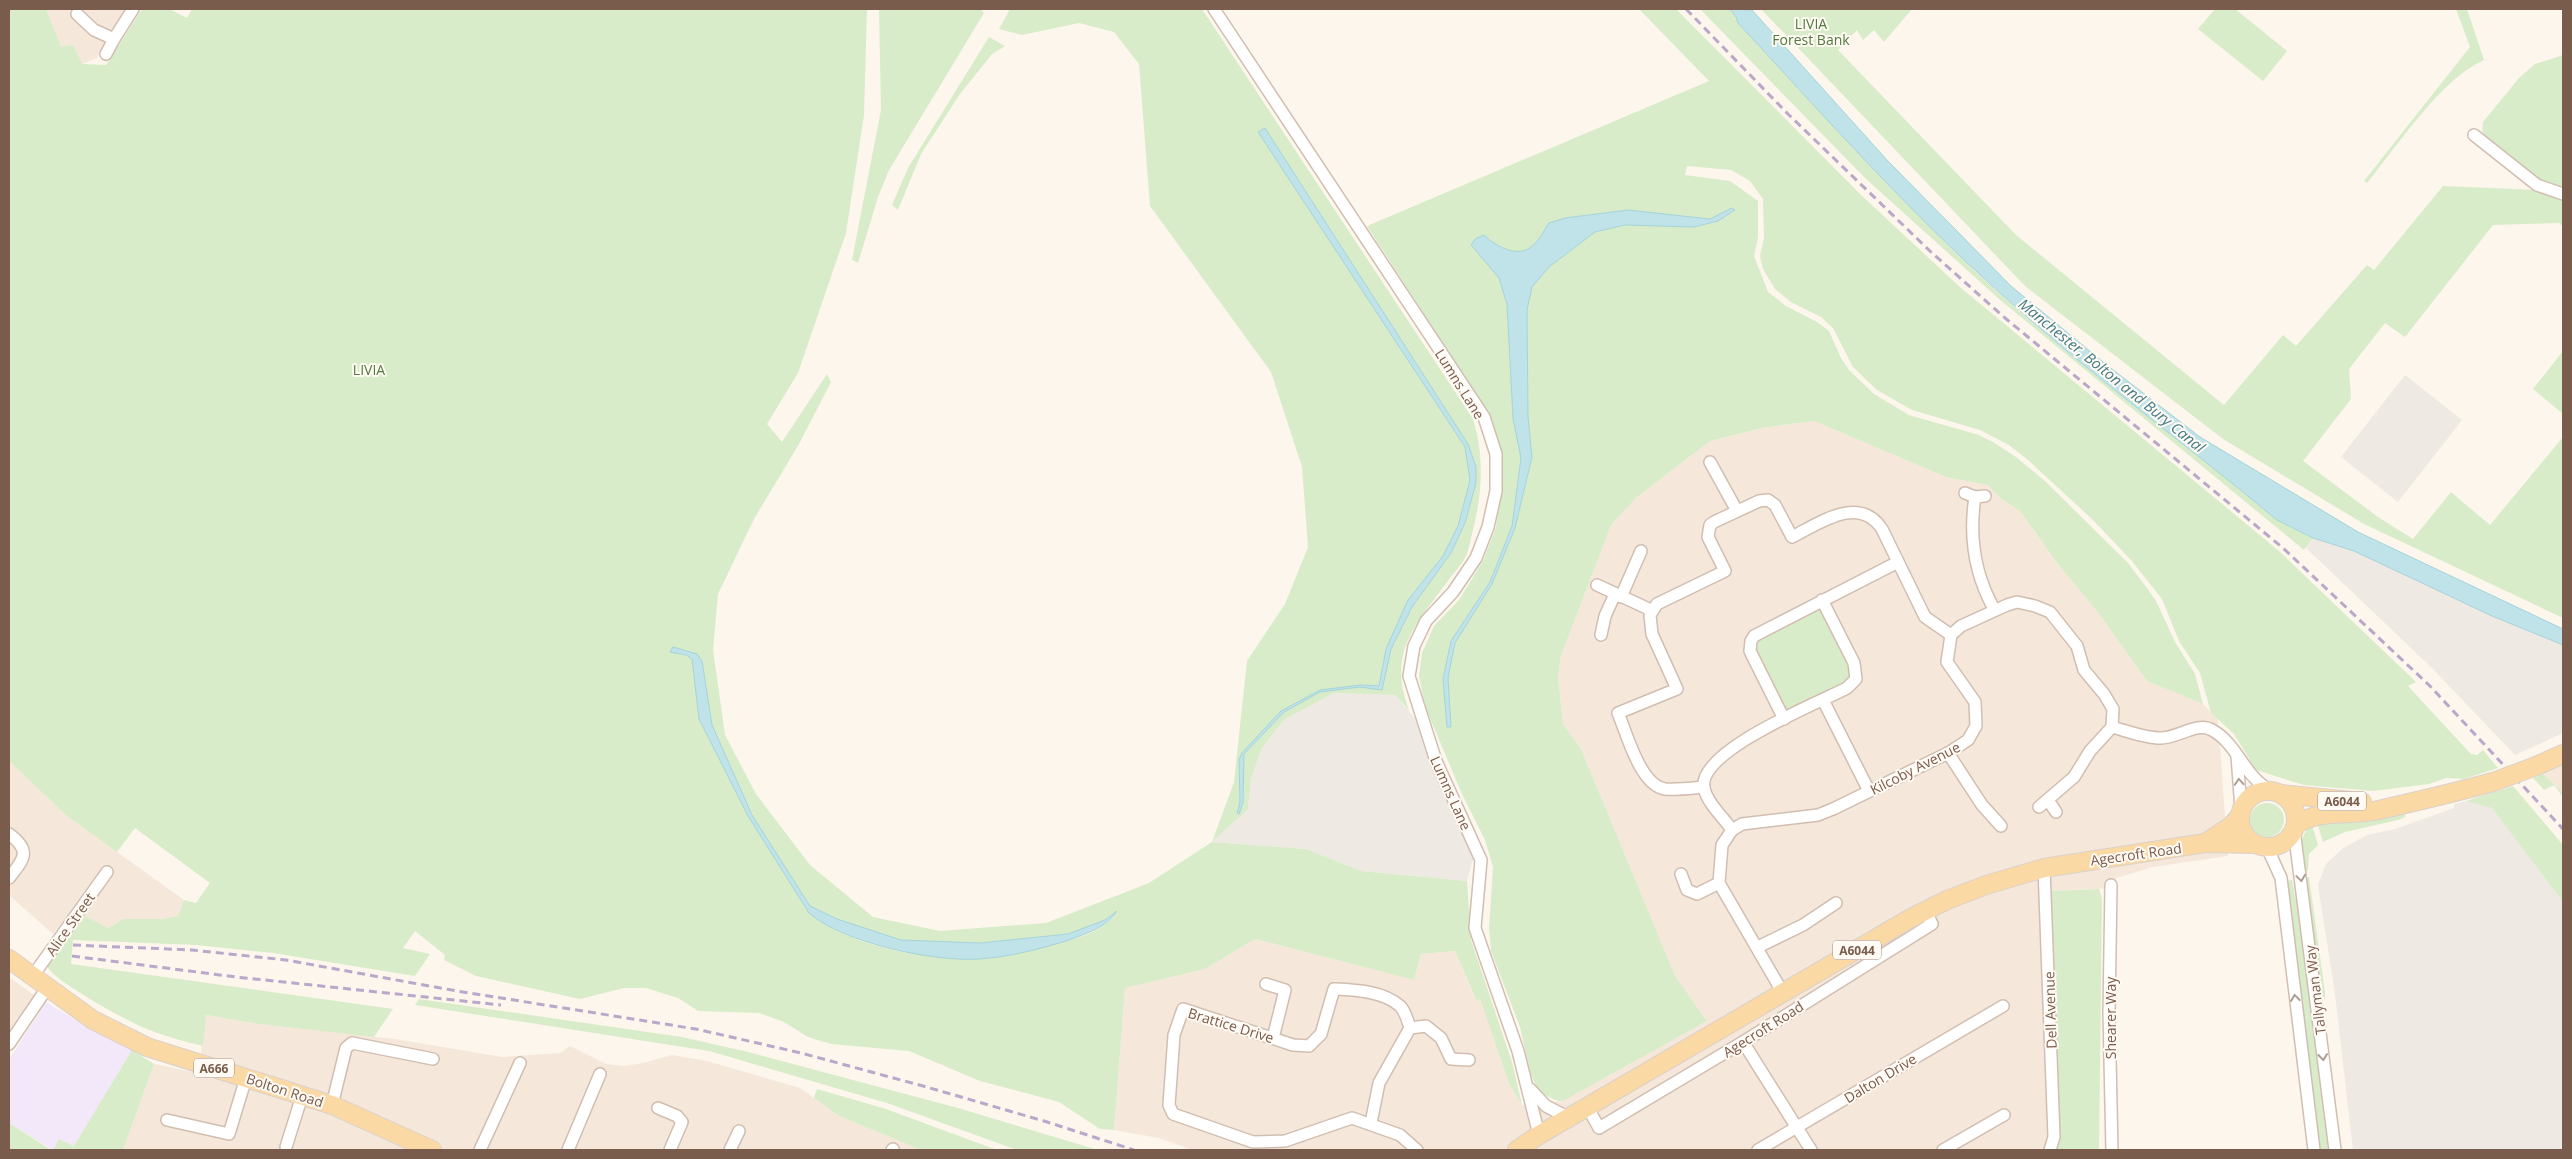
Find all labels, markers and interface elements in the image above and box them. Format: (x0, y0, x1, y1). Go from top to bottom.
park label: LIVIA Forest Bank (1772, 14, 1850, 49)
water label: Manchester, Bolton and Bury Canal (2015, 293, 2210, 457)
street label: Lumns Lane (1431, 345, 1489, 423)
park label: LIVIA (353, 360, 385, 379)
street label: Kilcoby Avenue (1867, 737, 1963, 799)
street label: Lumns Lane (1426, 753, 1476, 833)
one-way arrow (2233, 778, 2244, 786)
road number: A6044 (2318, 791, 2366, 810)
street label: Agecroft Road (2089, 838, 2183, 870)
one-way arrow (2295, 874, 2306, 882)
street label: Alice Street (41, 889, 99, 959)
road number: A6044 (1833, 940, 1881, 960)
street label: Tallyman Way (2300, 943, 2330, 1036)
street label: Dell Avenue (2039, 971, 2061, 1049)
street label: Shearer Way (2101, 976, 2120, 1059)
one-way arrow (2291, 993, 2301, 1002)
street label: Agecroft Road (1719, 997, 1807, 1061)
street label: Brattice Drive (1186, 1003, 1276, 1047)
street label: Dalton Drive (1840, 1049, 1920, 1107)
one-way arrow (2317, 1053, 2328, 1061)
road number: A666 (194, 1058, 234, 1078)
street label: Bolton Road (244, 1069, 326, 1111)

